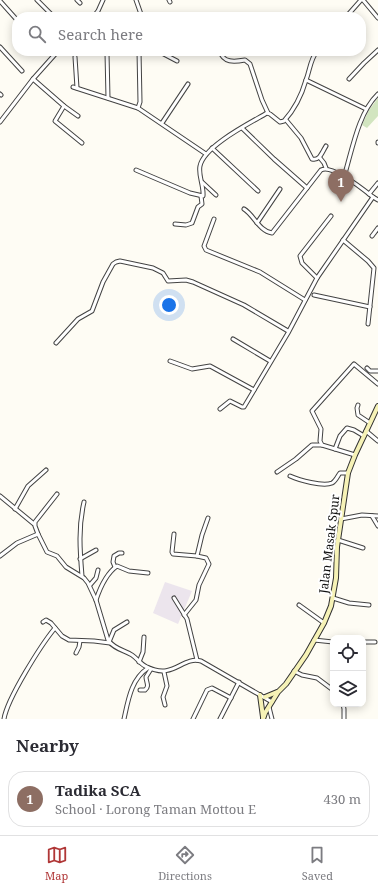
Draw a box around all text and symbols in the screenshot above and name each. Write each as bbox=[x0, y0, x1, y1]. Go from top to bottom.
search box bbox=[12, 12, 366, 56]
icon: search bbox=[26, 23, 48, 45]
text: Search here bbox=[58, 24, 143, 44]
pin: 1 bbox=[328, 169, 354, 202]
your location bbox=[159, 295, 179, 315]
street label: Jalan Masak Spur bbox=[314, 493, 344, 596]
map controls bbox=[330, 635, 366, 707]
button: locate bbox=[330, 635, 366, 671]
button: layers bbox=[330, 671, 366, 707]
text: Nearby bbox=[16, 734, 79, 757]
text: Tadika SCA bbox=[55, 780, 141, 800]
text: 1 bbox=[26, 790, 34, 808]
text: 430 m bbox=[324, 790, 361, 808]
text: School · Lorong Taman Mottou E bbox=[55, 800, 256, 818]
tab: Map bbox=[45, 844, 68, 883]
tab: Directions bbox=[158, 844, 212, 883]
tab: Saved bbox=[302, 844, 333, 883]

